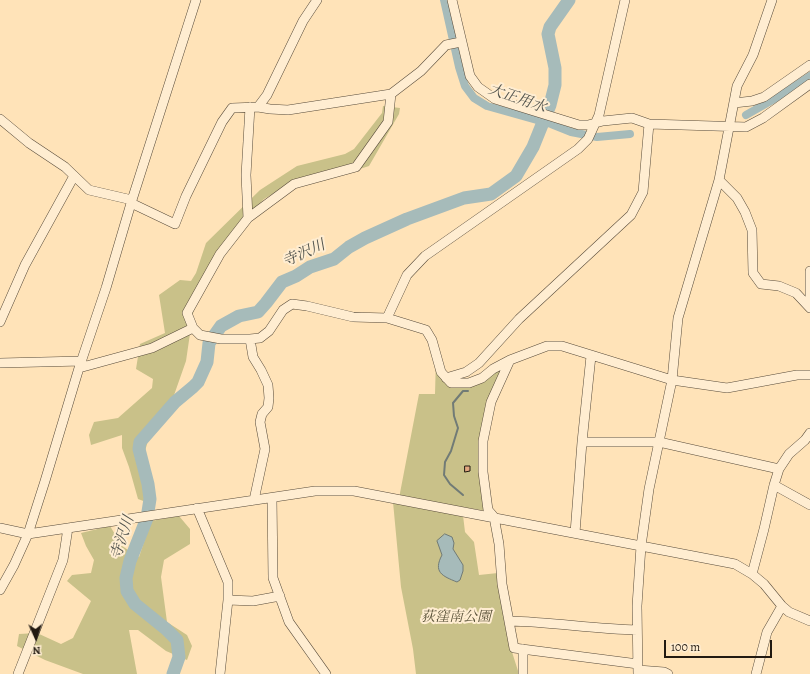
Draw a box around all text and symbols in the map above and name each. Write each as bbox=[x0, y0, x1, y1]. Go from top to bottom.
water label: 大正用水 bbox=[486, 81, 548, 117]
water label: 寺沢川 bbox=[280, 237, 328, 271]
water label: 寺沢川 bbox=[107, 514, 139, 562]
park label: 荻窪南公園 bbox=[421, 610, 491, 626]
north arrow bbox=[16, 618, 56, 658]
scale bar bbox=[666, 632, 774, 658]
text: 100 m bbox=[671, 639, 700, 655]
text: N bbox=[32, 643, 41, 658]

